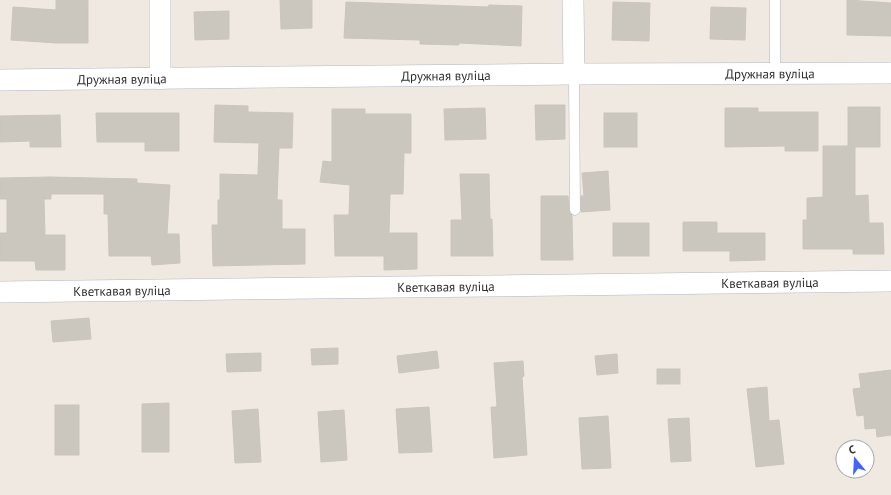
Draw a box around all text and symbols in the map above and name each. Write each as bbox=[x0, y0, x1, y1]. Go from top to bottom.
street label: Дружная вуліца bbox=[725, 65, 815, 82]
street label: Дружная вуліца bbox=[401, 66, 491, 84]
street label: Дружная вуліца bbox=[77, 70, 167, 88]
street label: Кветкавая вуліца bbox=[721, 273, 819, 292]
street label: Кветкавая вуліца bbox=[397, 277, 495, 296]
street label: Кветкавая вуліца bbox=[73, 281, 171, 300]
north arrow bbox=[835, 439, 875, 479]
text: С bbox=[847, 442, 857, 457]

